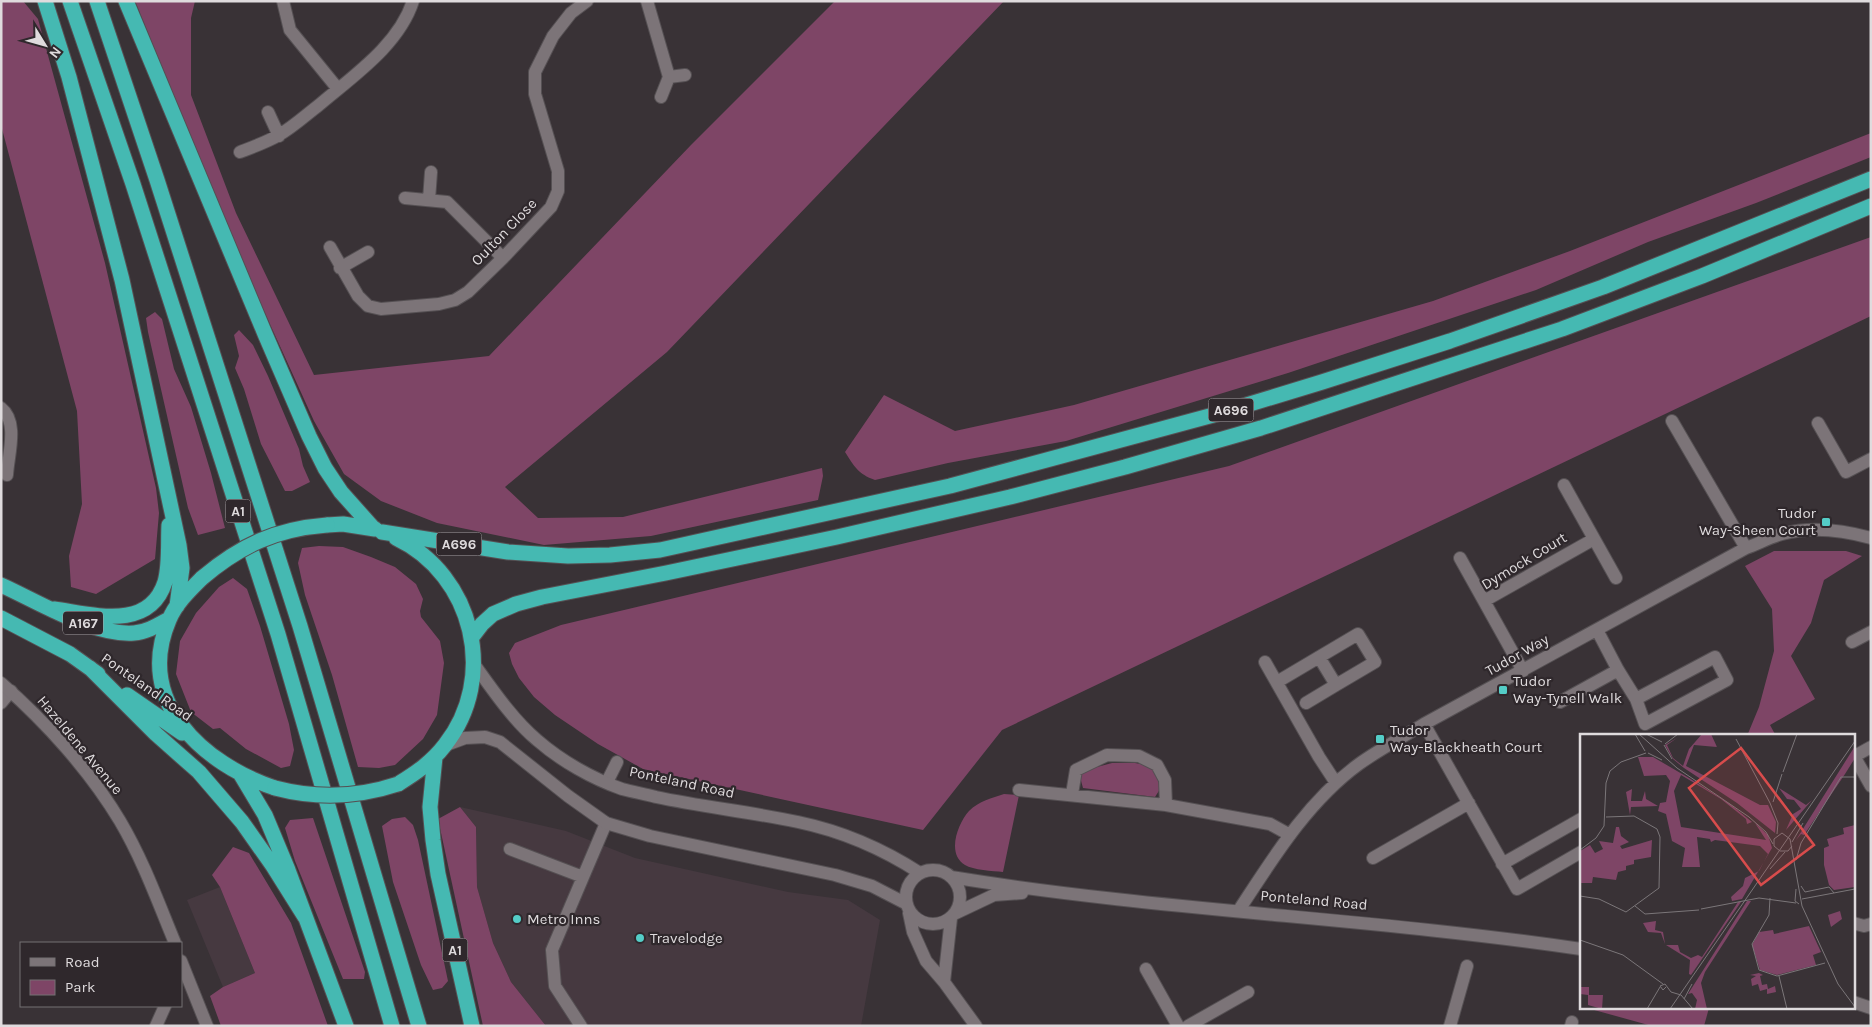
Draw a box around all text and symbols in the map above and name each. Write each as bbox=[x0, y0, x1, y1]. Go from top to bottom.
north arrow bbox=[20, 20, 70, 70]
text: N bbox=[45, 43, 65, 62]
street label: Oulton Close bbox=[467, 195, 541, 269]
road number: A696 bbox=[1208, 398, 1254, 422]
road number: A1 bbox=[226, 500, 250, 522]
place label: Tudor Way-Sheen Court bbox=[1699, 504, 1817, 539]
marker: Tudor Way-Sheen Court bbox=[1820, 516, 1832, 528]
street label: Dymock Court bbox=[1478, 528, 1570, 594]
road number: A696 bbox=[436, 532, 482, 556]
road number: A167 bbox=[63, 612, 103, 634]
street label: Tudor Way bbox=[1482, 630, 1552, 680]
street label: Ponteland Road bbox=[98, 649, 196, 725]
place label: Tudor Way-Tynell Walk bbox=[1513, 672, 1622, 707]
marker: Tudor Way-Tynell Walk bbox=[1497, 684, 1509, 696]
street label: Hazeldene Avenue bbox=[33, 692, 127, 798]
place label: Tudor Way-Blackheath Court bbox=[1390, 721, 1543, 756]
marker: Tudor Way-Blackheath Court bbox=[1374, 733, 1386, 745]
inset map bbox=[1580, 734, 1854, 1010]
street label: Ponteland Road bbox=[628, 762, 736, 802]
street label: Ponteland Road bbox=[1260, 886, 1368, 914]
place label: Metro Inns bbox=[527, 910, 600, 928]
marker: Metro Inns bbox=[511, 913, 523, 925]
place label: Travelodge bbox=[650, 929, 723, 947]
marker: Travelodge bbox=[634, 932, 646, 944]
road number: A1 bbox=[442, 938, 468, 962]
legend bbox=[20, 942, 182, 1007]
text: Road bbox=[65, 953, 100, 971]
text: Park bbox=[65, 978, 95, 996]

